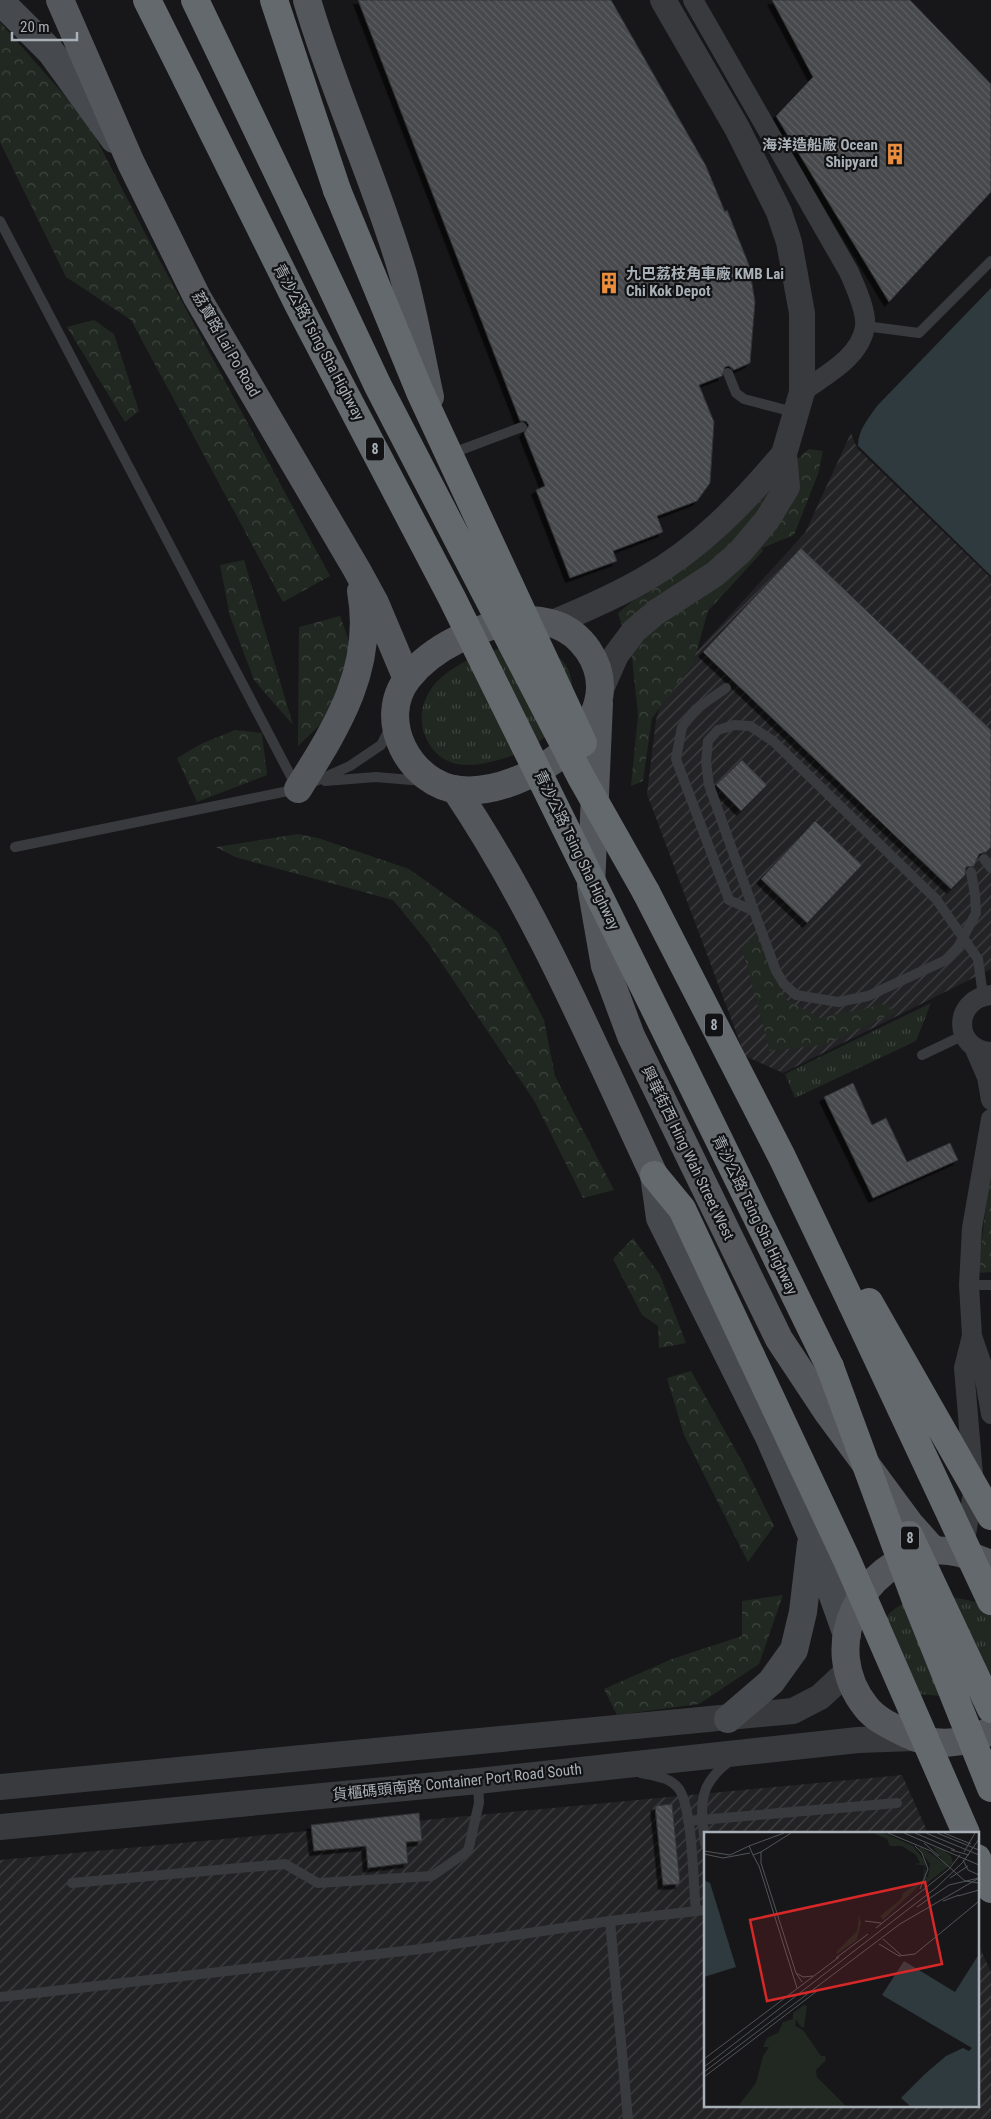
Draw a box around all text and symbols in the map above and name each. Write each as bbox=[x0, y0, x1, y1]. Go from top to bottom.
scale bar bbox=[12, 10, 78, 42]
text: 20 m bbox=[20, 18, 50, 36]
place label: 海洋造船廠 Ocean Shipyard bbox=[762, 136, 878, 171]
building icon: 海洋造船廠 Ocean Shipyard bbox=[882, 141, 908, 167]
street label: 青沙公路 Tsing Sha Highway bbox=[270, 261, 368, 423]
place label: 九巴荔枝角車廠 KMB Lai Chi Kok Depot bbox=[626, 265, 784, 300]
building icon: 九巴荔枝角車廠 KMB Lai Chi Kok Depot bbox=[596, 270, 622, 296]
street label: 荔寶路 Lai Po Road bbox=[188, 288, 264, 400]
road number: 8 bbox=[366, 438, 384, 460]
street label: 青沙公路 Tsing Sha Highway bbox=[531, 767, 623, 933]
road number: 8 bbox=[705, 1014, 723, 1036]
street label: 興華街西 Hing Wah Street West bbox=[638, 1063, 738, 1243]
street label: 青沙公路 Tsing Sha Highway bbox=[709, 1132, 801, 1298]
road number: 8 bbox=[901, 1526, 919, 1550]
street label: 貨櫃碼頭南路 Container Port Road South bbox=[332, 1760, 582, 1804]
inset map bbox=[704, 1832, 978, 2106]

